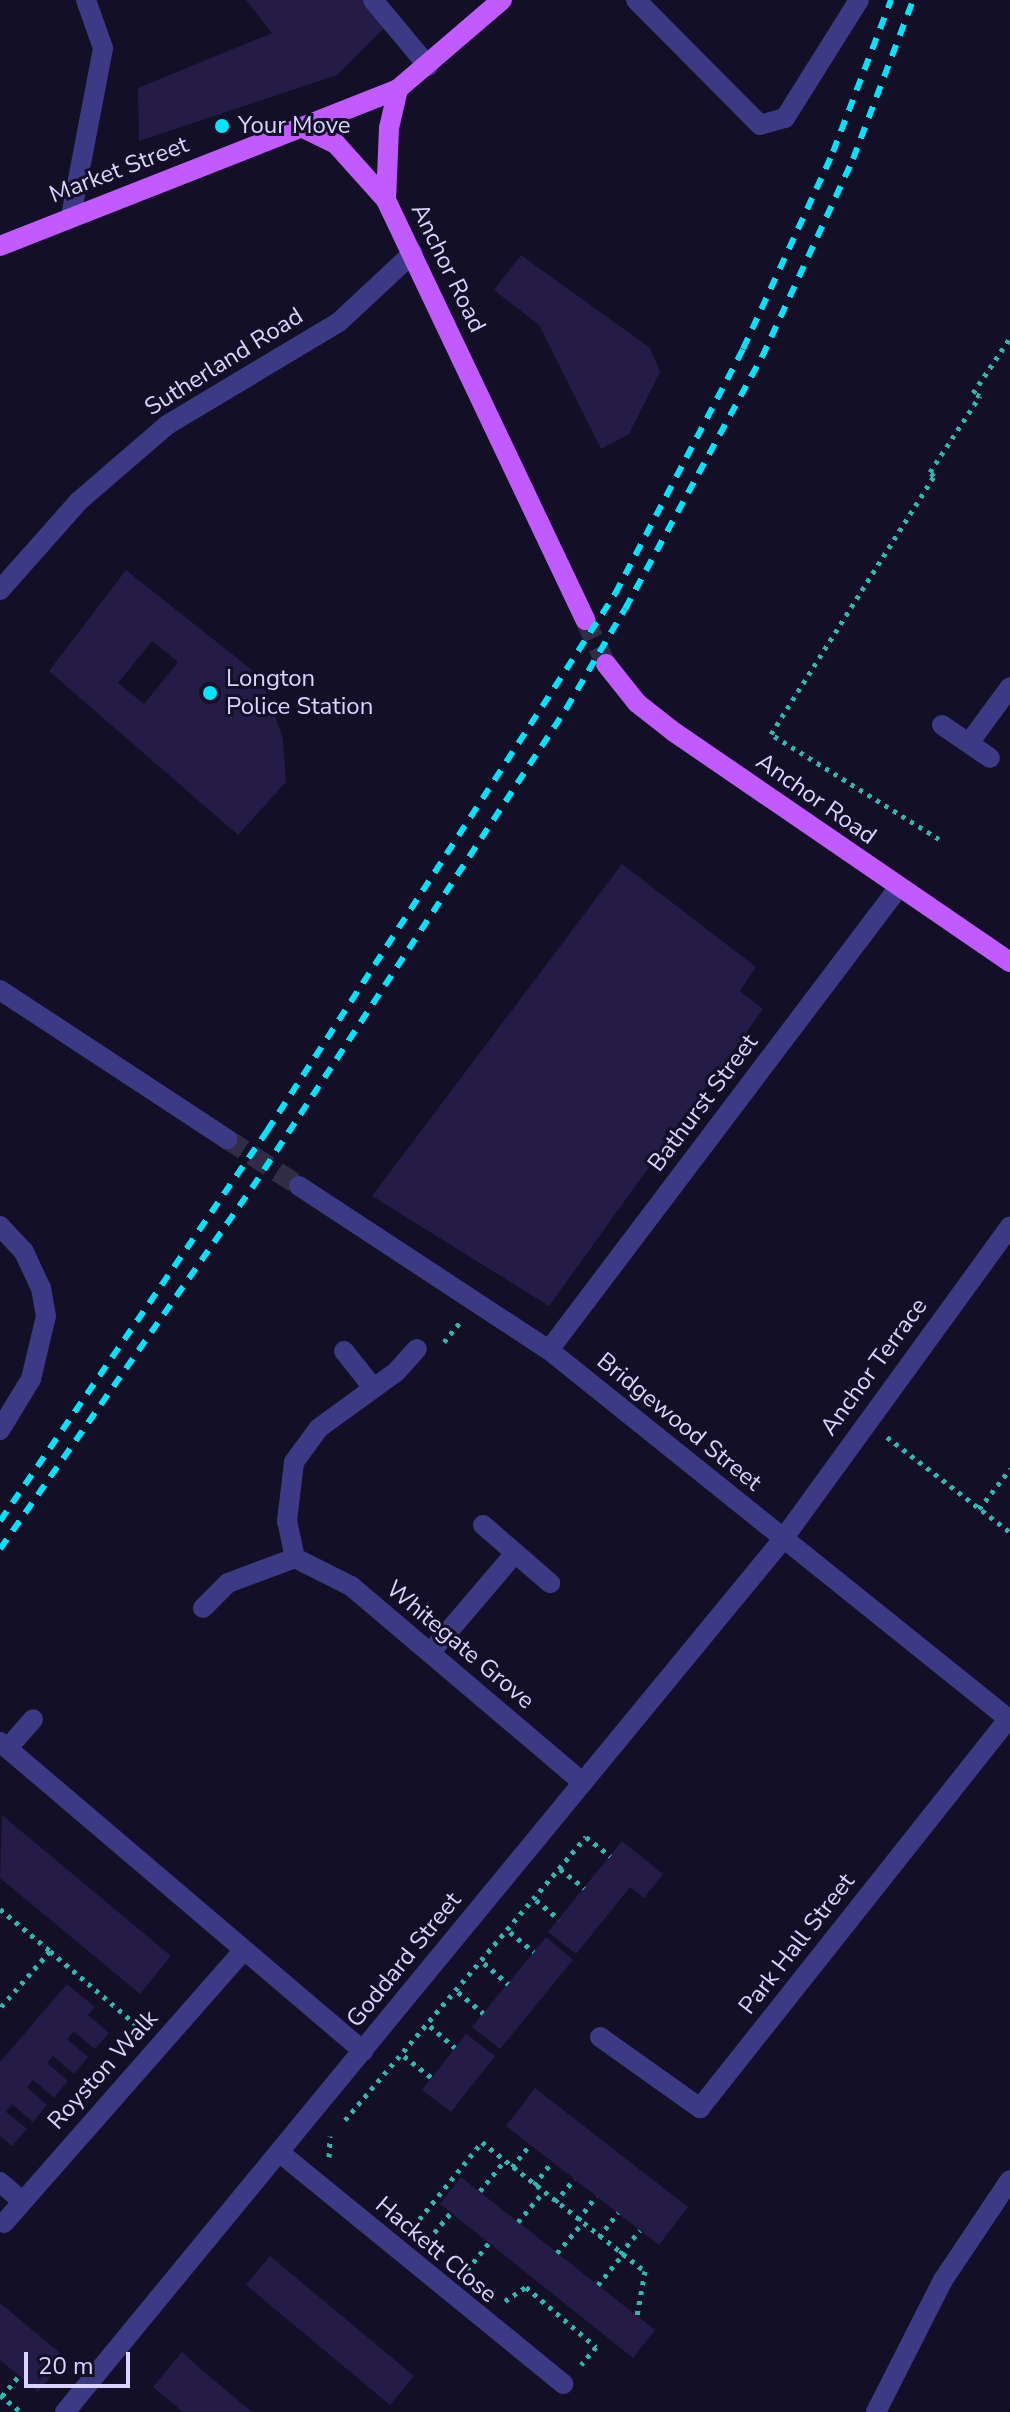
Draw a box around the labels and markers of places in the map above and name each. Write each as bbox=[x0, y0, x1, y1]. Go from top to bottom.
place label: Your Move bbox=[238, 112, 351, 140]
marker: Your Move bbox=[213, 117, 231, 135]
place label: Longton Police Station bbox=[226, 665, 373, 721]
marker: Longton Police Station bbox=[201, 684, 219, 702]

